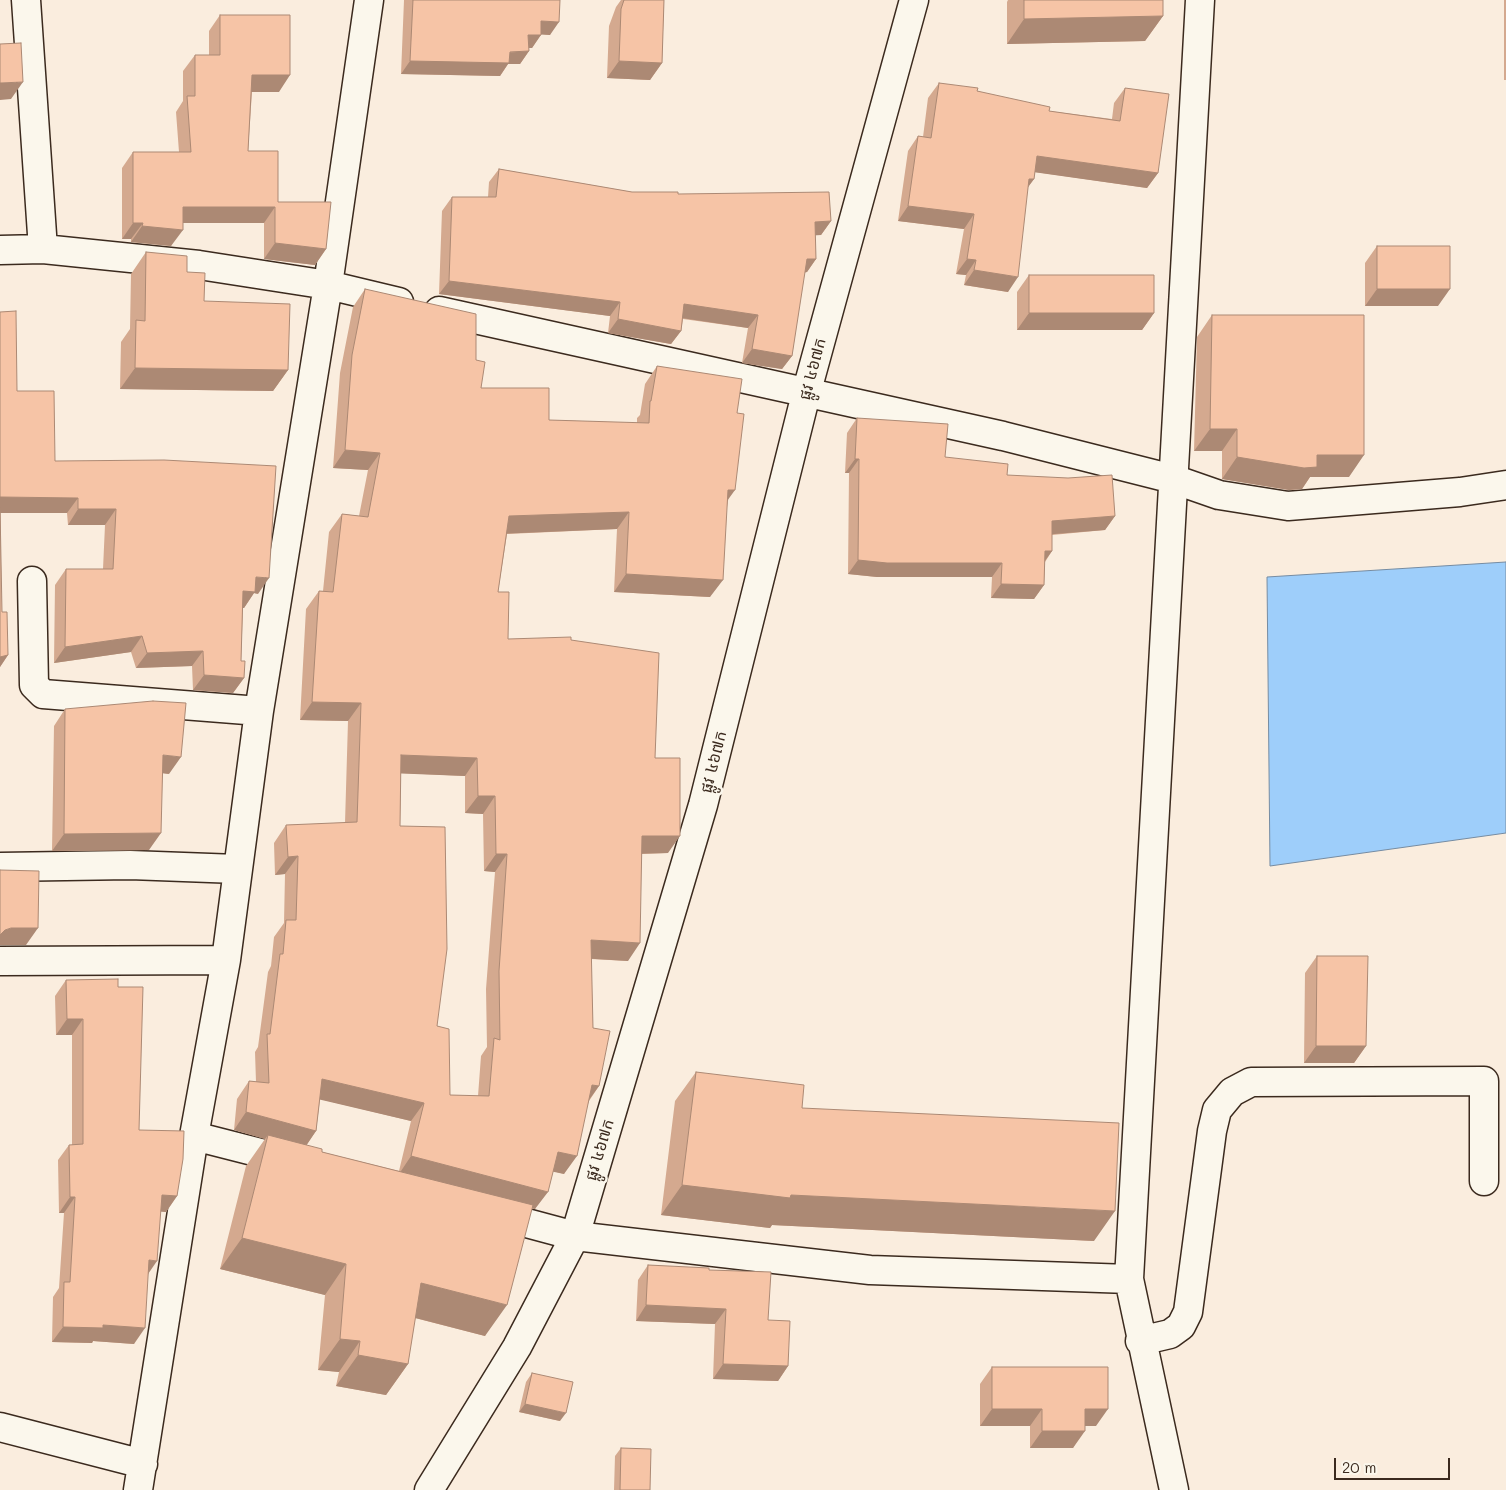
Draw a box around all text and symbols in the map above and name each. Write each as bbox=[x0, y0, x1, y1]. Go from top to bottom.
street label: ផ្លូវ ៤៦៧ក bbox=[796, 336, 830, 402]
street label: ផ្លូវ ៤៦៧ក bbox=[697, 729, 731, 795]
street label: ផ្លូវ ៤៦៧ក bbox=[582, 1117, 618, 1183]
scale bar bbox=[1336, 1448, 1452, 1480]
text: 20 m bbox=[1342, 1457, 1376, 1477]

